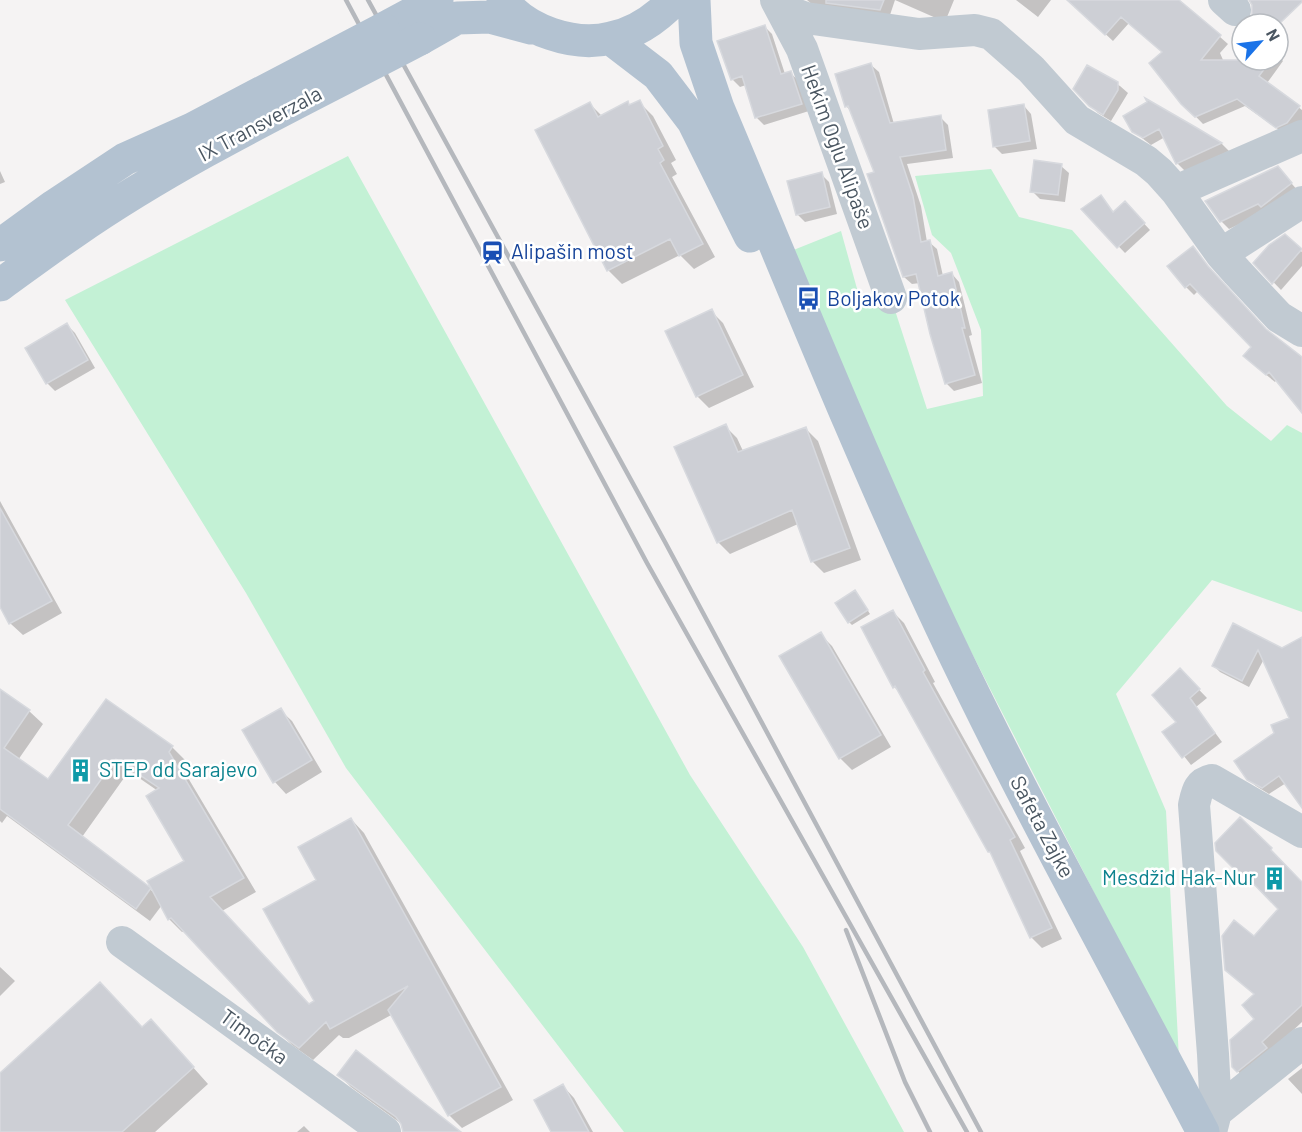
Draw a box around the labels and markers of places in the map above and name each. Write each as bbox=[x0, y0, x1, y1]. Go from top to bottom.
place label: Alipašin most bbox=[511, 238, 634, 263]
station icon: Alipašin most bbox=[480, 239, 506, 265]
place label: Boljakov Potok bbox=[827, 285, 960, 310]
bus stop icon: Boljakov Potok bbox=[796, 286, 822, 312]
place label: STEP dd Sarajevo bbox=[99, 756, 258, 781]
building icon: STEP dd Sarajevo bbox=[68, 757, 94, 783]
place label: Mesdžid Hak-Nur bbox=[1102, 864, 1256, 889]
building icon: Mesdžid Hak-Nur bbox=[1261, 865, 1287, 891]

